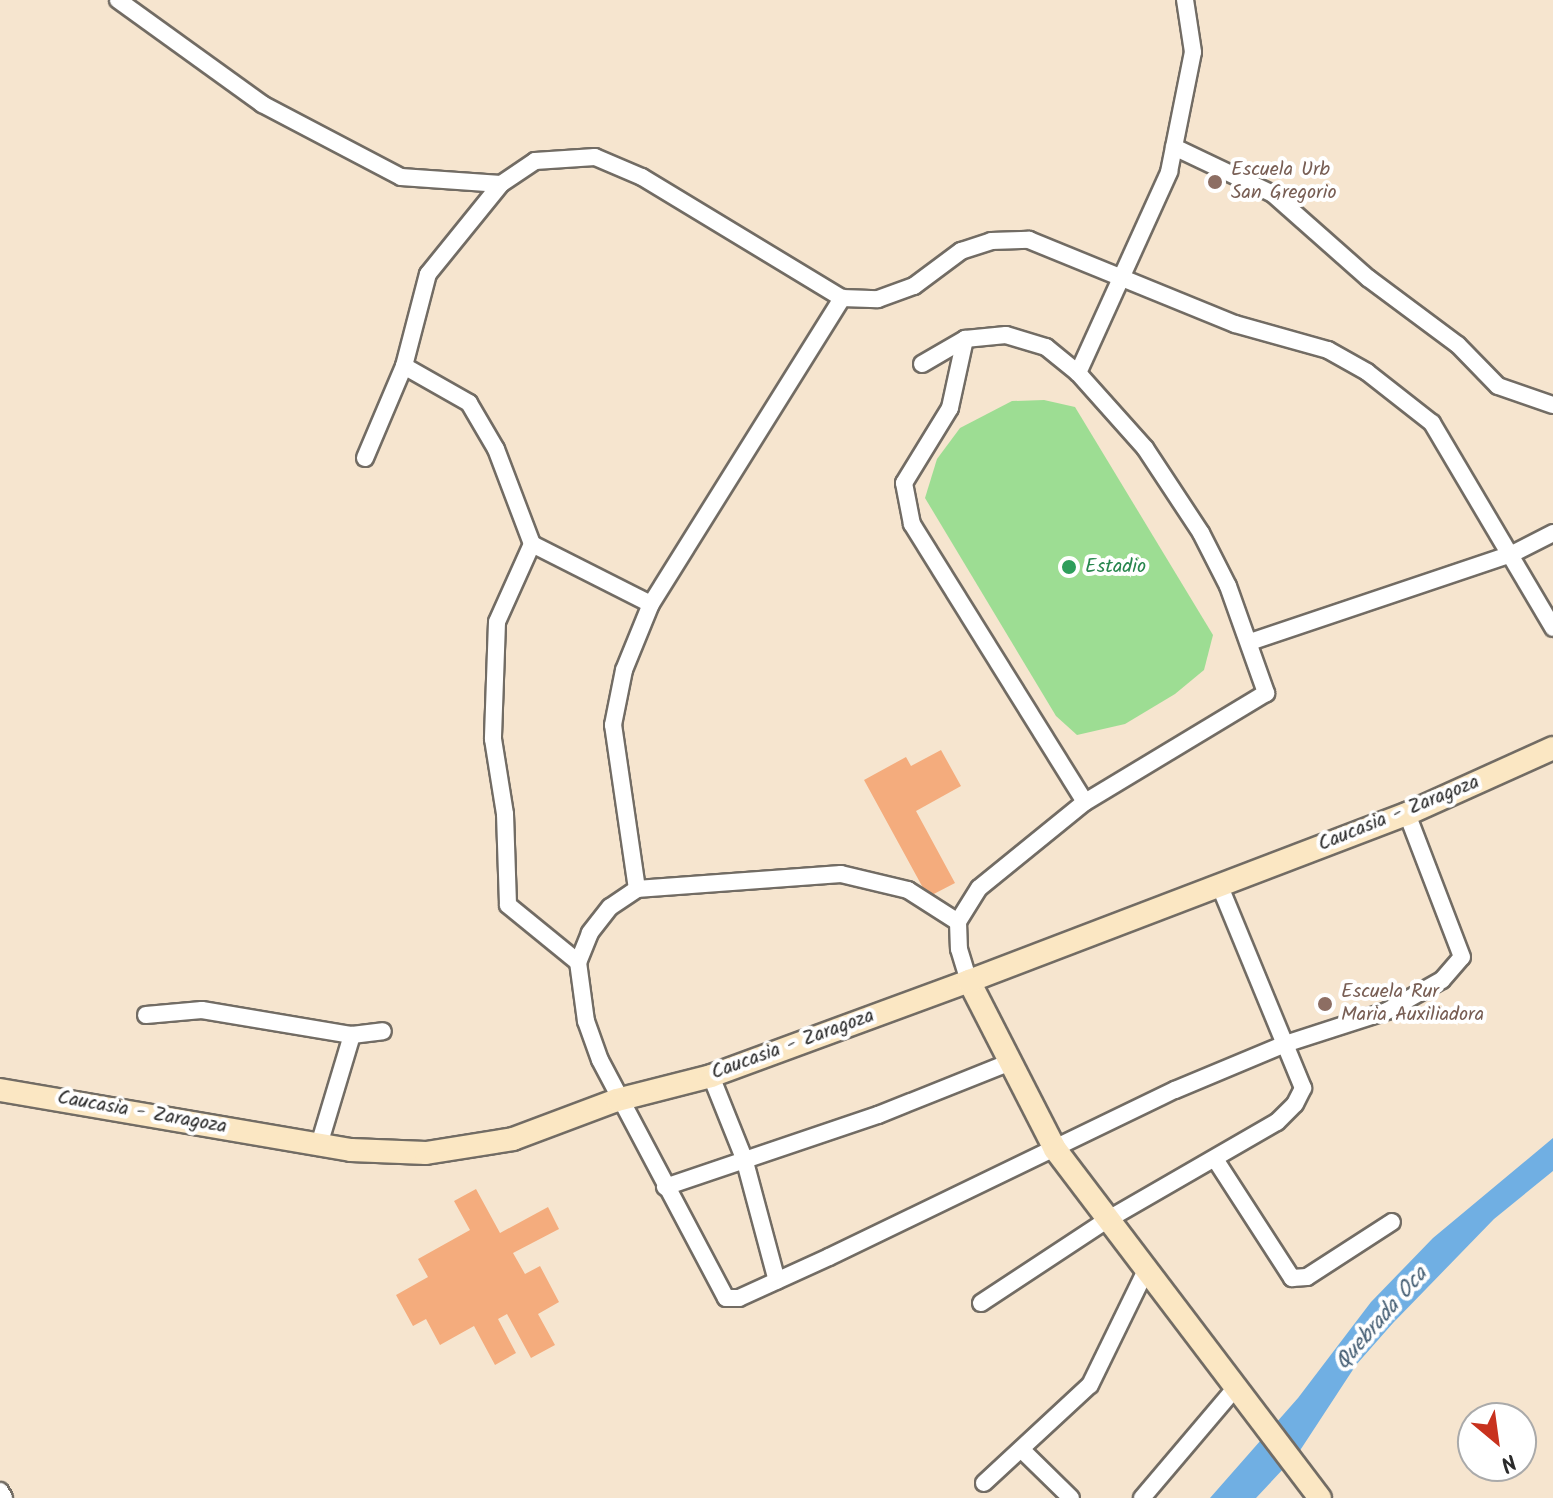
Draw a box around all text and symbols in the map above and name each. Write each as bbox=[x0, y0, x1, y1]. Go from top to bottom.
place label: Escuela Urb San Gregorio bbox=[1231, 158, 1337, 205]
marker: Escuela Urb San Gregorio bbox=[1206, 173, 1224, 191]
place label: Estadio bbox=[1085, 555, 1146, 579]
marker: Estadio bbox=[1060, 558, 1078, 576]
street label: Caucasia - Zaragoza bbox=[1315, 771, 1483, 857]
place label: Escuela Rur Maria Auxiliadora bbox=[1341, 980, 1484, 1027]
marker: Escuela Rur Maria Auxiliadora bbox=[1316, 995, 1334, 1013]
street label: Caucasia - Zaragoza bbox=[708, 1004, 878, 1086]
street label: Caucasia - Zaragoza bbox=[55, 1086, 229, 1140]
water label: Quebrada Oca bbox=[1330, 1262, 1434, 1376]
north arrow bbox=[1457, 1402, 1537, 1482]
text: N bbox=[1493, 1443, 1522, 1480]

